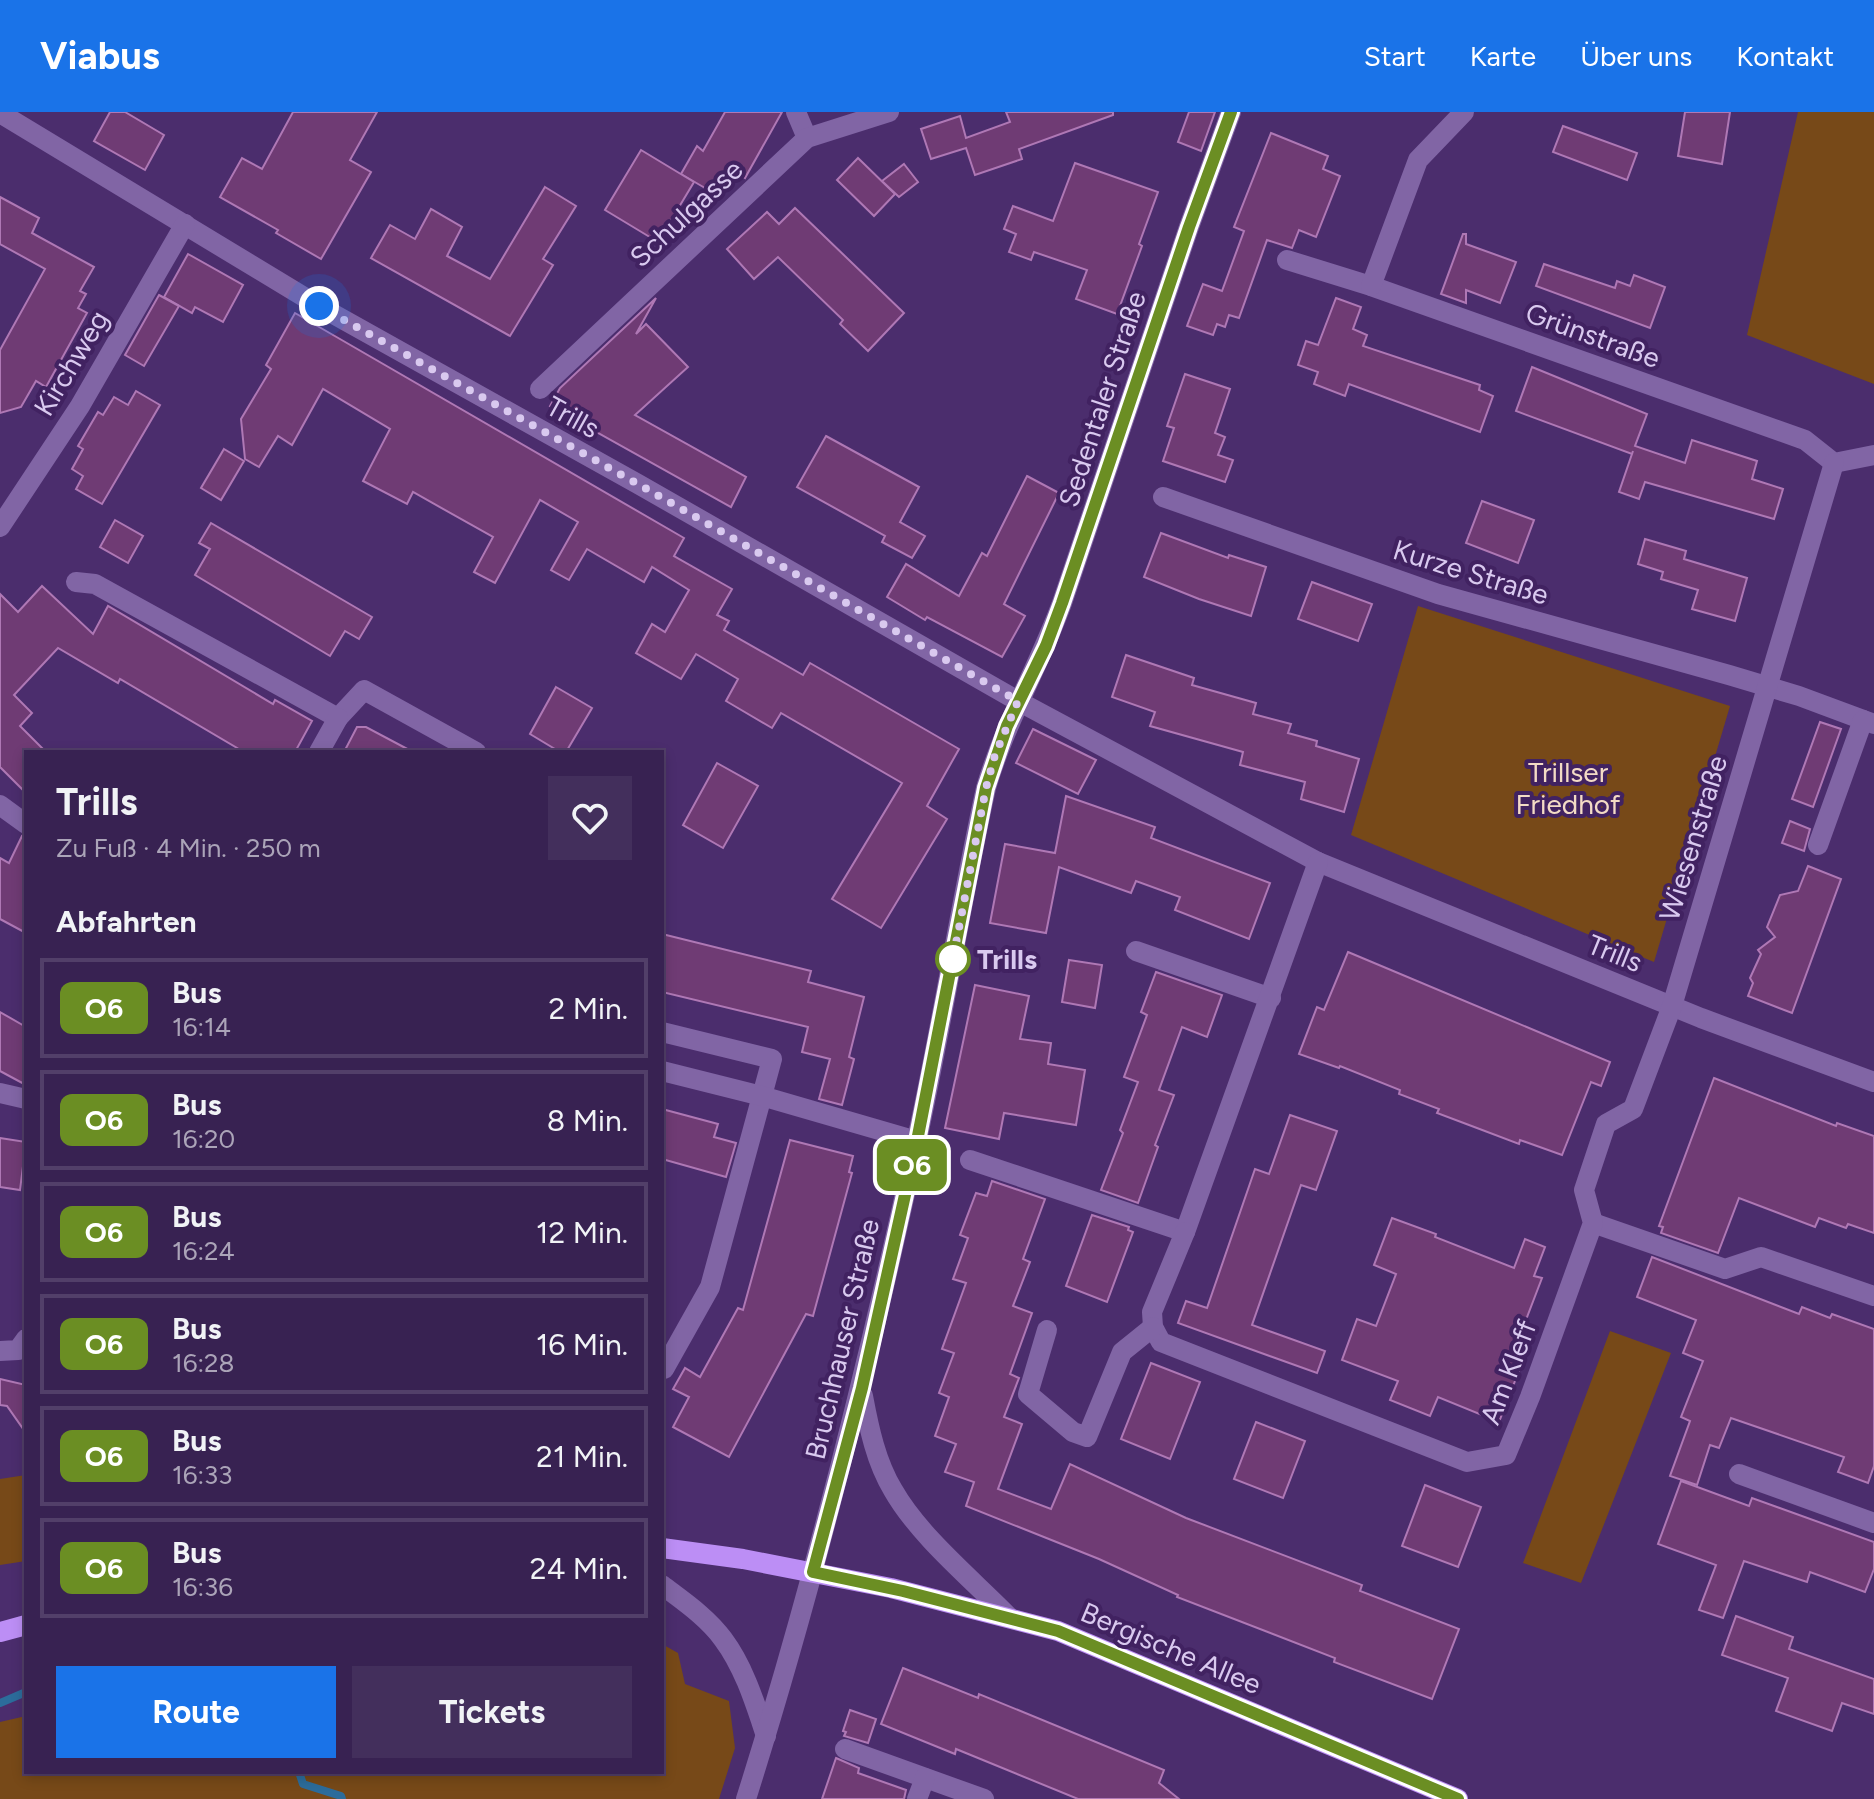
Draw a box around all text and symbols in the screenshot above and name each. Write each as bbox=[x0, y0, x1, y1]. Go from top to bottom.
text: Viabus bbox=[40, 33, 160, 79]
text: Start bbox=[1364, 39, 1426, 73]
text: Karte bbox=[1470, 39, 1536, 73]
text: Über uns bbox=[1580, 39, 1692, 73]
text: Kontakt bbox=[1736, 39, 1834, 73]
street label: Schulgasse bbox=[623, 152, 749, 274]
your location bbox=[299, 286, 339, 326]
street label: Sedentaler Straße bbox=[1051, 287, 1153, 511]
street label: Grünstraße bbox=[1521, 295, 1665, 375]
street label: Kirchweg bbox=[26, 304, 116, 422]
street label: Trills bbox=[540, 389, 606, 445]
street label: Kurze Straße bbox=[1389, 532, 1553, 612]
street label: Wiesenstraße bbox=[1652, 751, 1734, 925]
park label: Trillser Friedhof bbox=[1516, 755, 1621, 821]
button: heart bbox=[548, 776, 632, 860]
text: Trills bbox=[56, 779, 138, 825]
text: Zu Fuß · 4 Min. · 250 m bbox=[56, 832, 321, 864]
text: Abfahrten bbox=[56, 903, 197, 940]
street label: Trills bbox=[1583, 927, 1647, 979]
marker: Trills bbox=[936, 942, 970, 976]
place label: Trills bbox=[977, 942, 1037, 976]
text: Bus bbox=[172, 974, 221, 1011]
text: 2 Min. bbox=[549, 990, 628, 1027]
text: O6 bbox=[85, 991, 123, 1025]
text: 16:14 bbox=[172, 1011, 231, 1043]
text: Bus bbox=[172, 1086, 221, 1123]
text: 8 Min. bbox=[547, 1102, 628, 1139]
text: O6 bbox=[85, 1103, 123, 1137]
text: 16:20 bbox=[172, 1123, 235, 1155]
line badge: O6 bbox=[876, 1139, 948, 1191]
text: O6 bbox=[893, 1148, 931, 1182]
text: Bus bbox=[172, 1198, 221, 1235]
text: 12 Min. bbox=[536, 1214, 628, 1251]
text: O6 bbox=[85, 1215, 123, 1249]
street label: Bruchhauser Straße bbox=[798, 1215, 886, 1463]
text: 16:24 bbox=[172, 1235, 235, 1267]
text: Bus bbox=[172, 1310, 221, 1347]
street label: Am Kleff bbox=[1473, 1314, 1544, 1429]
text: 16 Min. bbox=[536, 1326, 628, 1363]
text: O6 bbox=[85, 1327, 123, 1361]
text: 16:28 bbox=[172, 1347, 235, 1379]
text: Bus bbox=[172, 1422, 221, 1459]
text: 21 Min. bbox=[536, 1438, 628, 1475]
text: O6 bbox=[85, 1439, 123, 1473]
text: 16:33 bbox=[172, 1459, 232, 1491]
text: Bus bbox=[172, 1534, 221, 1571]
text: 24 Min. bbox=[530, 1550, 628, 1587]
text: O6 bbox=[85, 1551, 123, 1585]
text: 16:36 bbox=[172, 1571, 233, 1603]
street label: Bergische Allee bbox=[1076, 1595, 1266, 1701]
button: Route bbox=[56, 1666, 336, 1758]
button: Tickets bbox=[352, 1666, 632, 1758]

